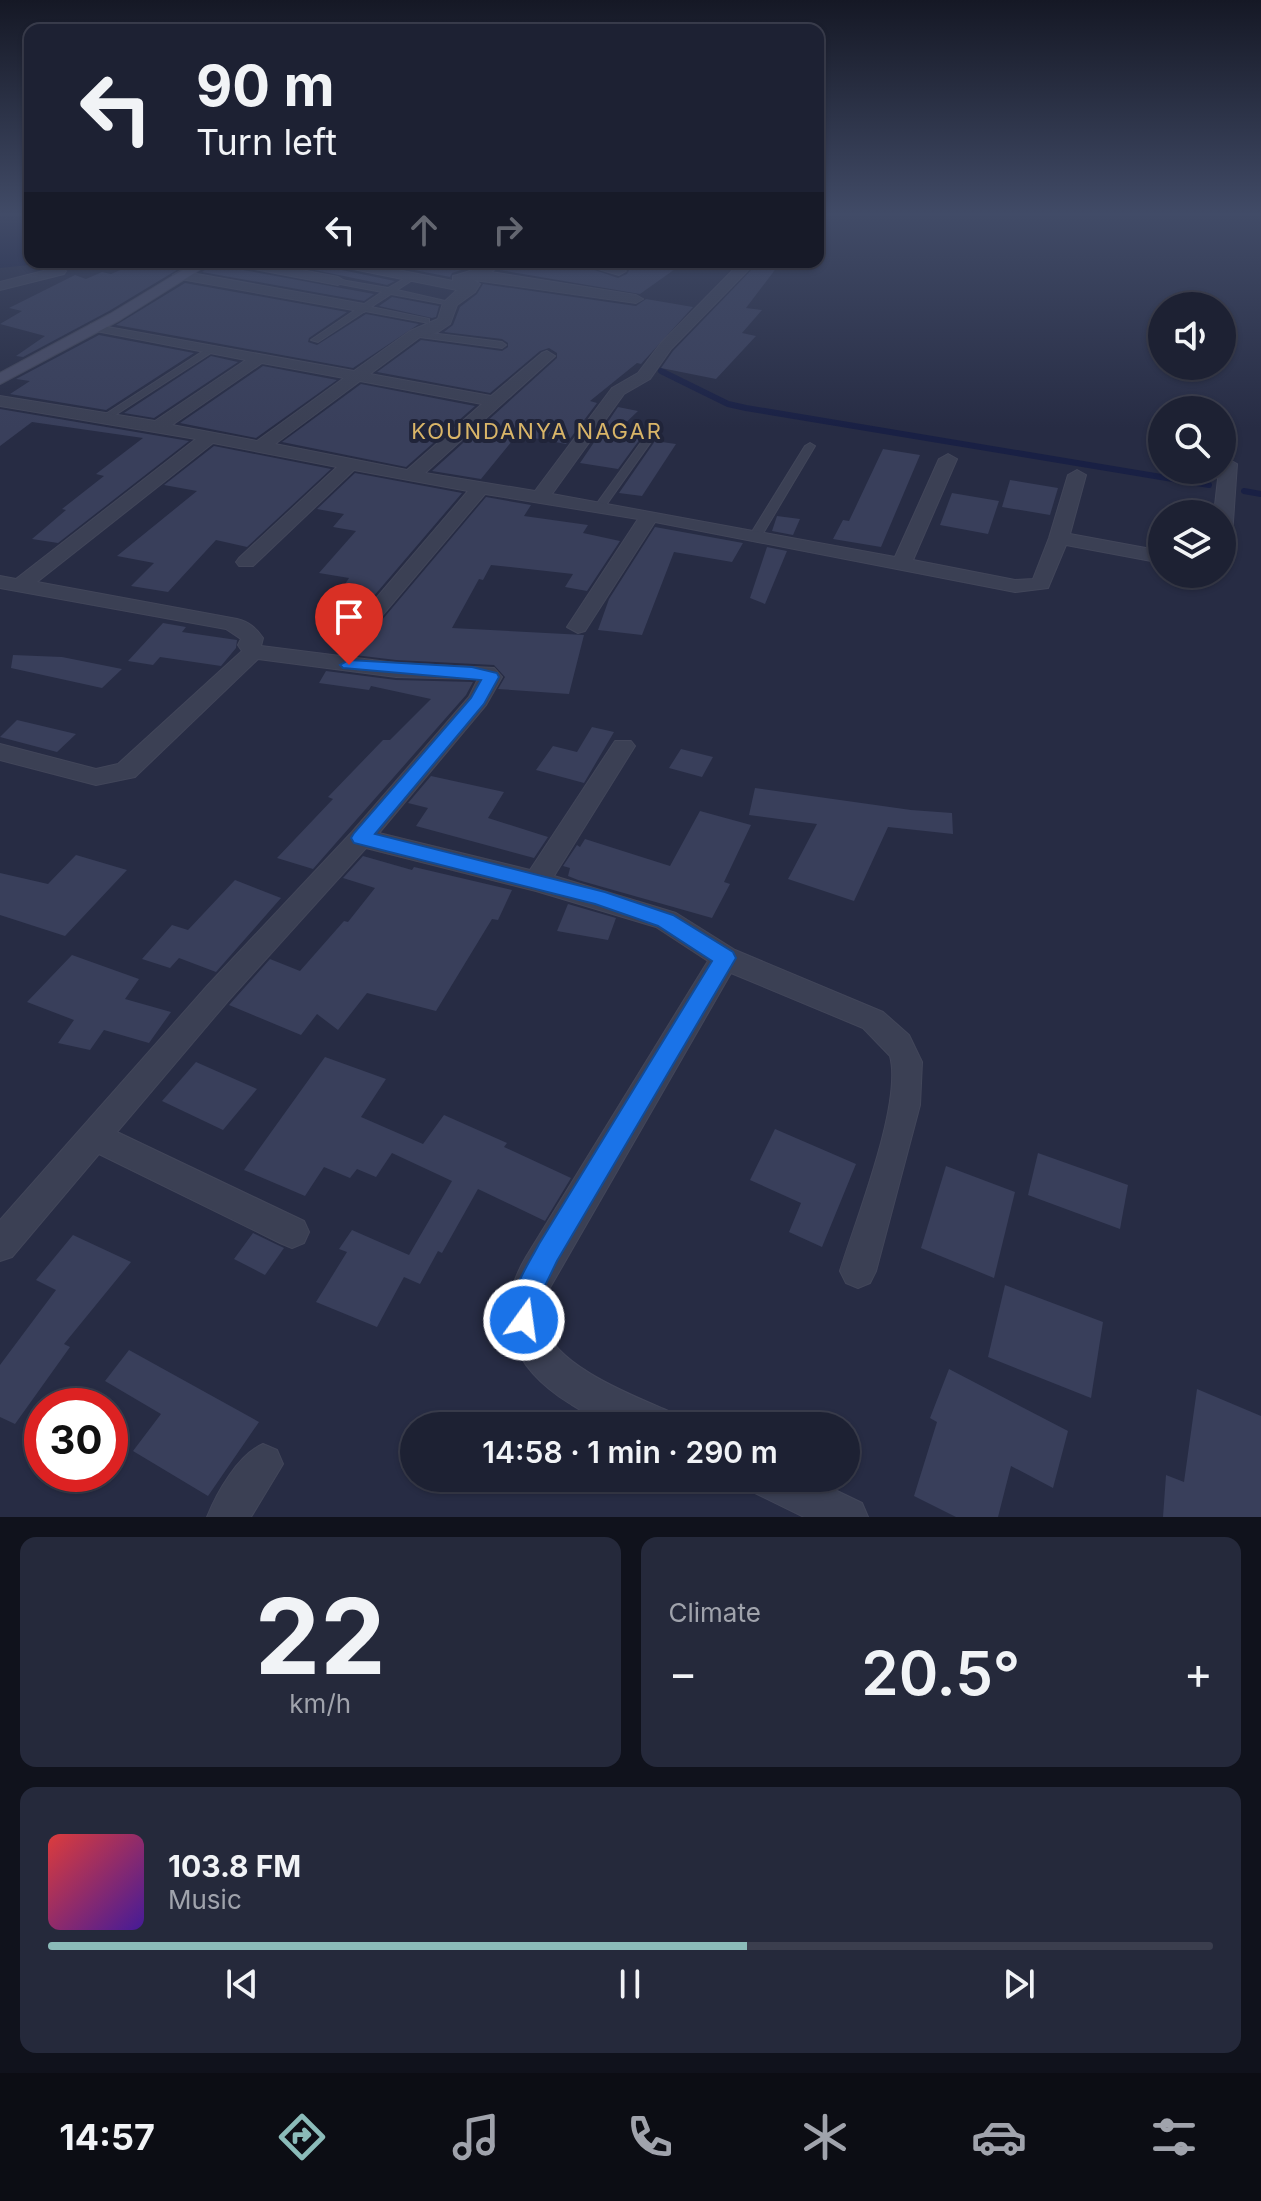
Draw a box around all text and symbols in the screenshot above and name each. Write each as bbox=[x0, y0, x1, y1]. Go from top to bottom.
text: 90 m bbox=[196, 52, 335, 120]
icon: left bbox=[64, 56, 168, 160]
text: Turn left bbox=[196, 120, 337, 164]
icon: left bbox=[318, 208, 362, 252]
icon: ahead bbox=[402, 208, 446, 252]
icon: right bbox=[486, 208, 530, 252]
map controls bbox=[1148, 292, 1236, 588]
button: sound bbox=[1148, 292, 1236, 380]
button: search bbox=[1148, 396, 1236, 484]
district label: KOUNDANYA NAGAR bbox=[411, 418, 663, 444]
button: layers bbox=[1148, 500, 1236, 588]
pin bbox=[315, 583, 383, 665]
icon: arrive bbox=[327, 595, 371, 639]
position arrow bbox=[482, 1278, 566, 1362]
speed limit sign: 30 bbox=[24, 1388, 128, 1492]
text: 14:58 · 1 min · 290 m bbox=[482, 1434, 778, 1470]
text: 22 bbox=[255, 1573, 386, 1699]
text: Climate bbox=[669, 1597, 761, 1628]
text: 20.5° bbox=[861, 1637, 1020, 1709]
text: − bbox=[669, 1646, 698, 1700]
text: + bbox=[1184, 1646, 1213, 1700]
text: km/h bbox=[289, 1688, 351, 1719]
text: 103.8 FM bbox=[168, 1848, 301, 1884]
text: Music bbox=[168, 1884, 242, 1915]
icon: previous bbox=[220, 1962, 264, 2006]
icon: pause bbox=[608, 1962, 652, 2006]
icon: next bbox=[997, 1962, 1041, 2006]
icon: directions bbox=[274, 2109, 330, 2165]
icon: music bbox=[448, 2109, 504, 2165]
icon: phone bbox=[622, 2109, 678, 2165]
icon: climate bbox=[797, 2109, 853, 2165]
icon: car bbox=[971, 2109, 1027, 2165]
icon: filters bbox=[1146, 2109, 1202, 2165]
text: 14:57 bbox=[59, 2115, 155, 2159]

